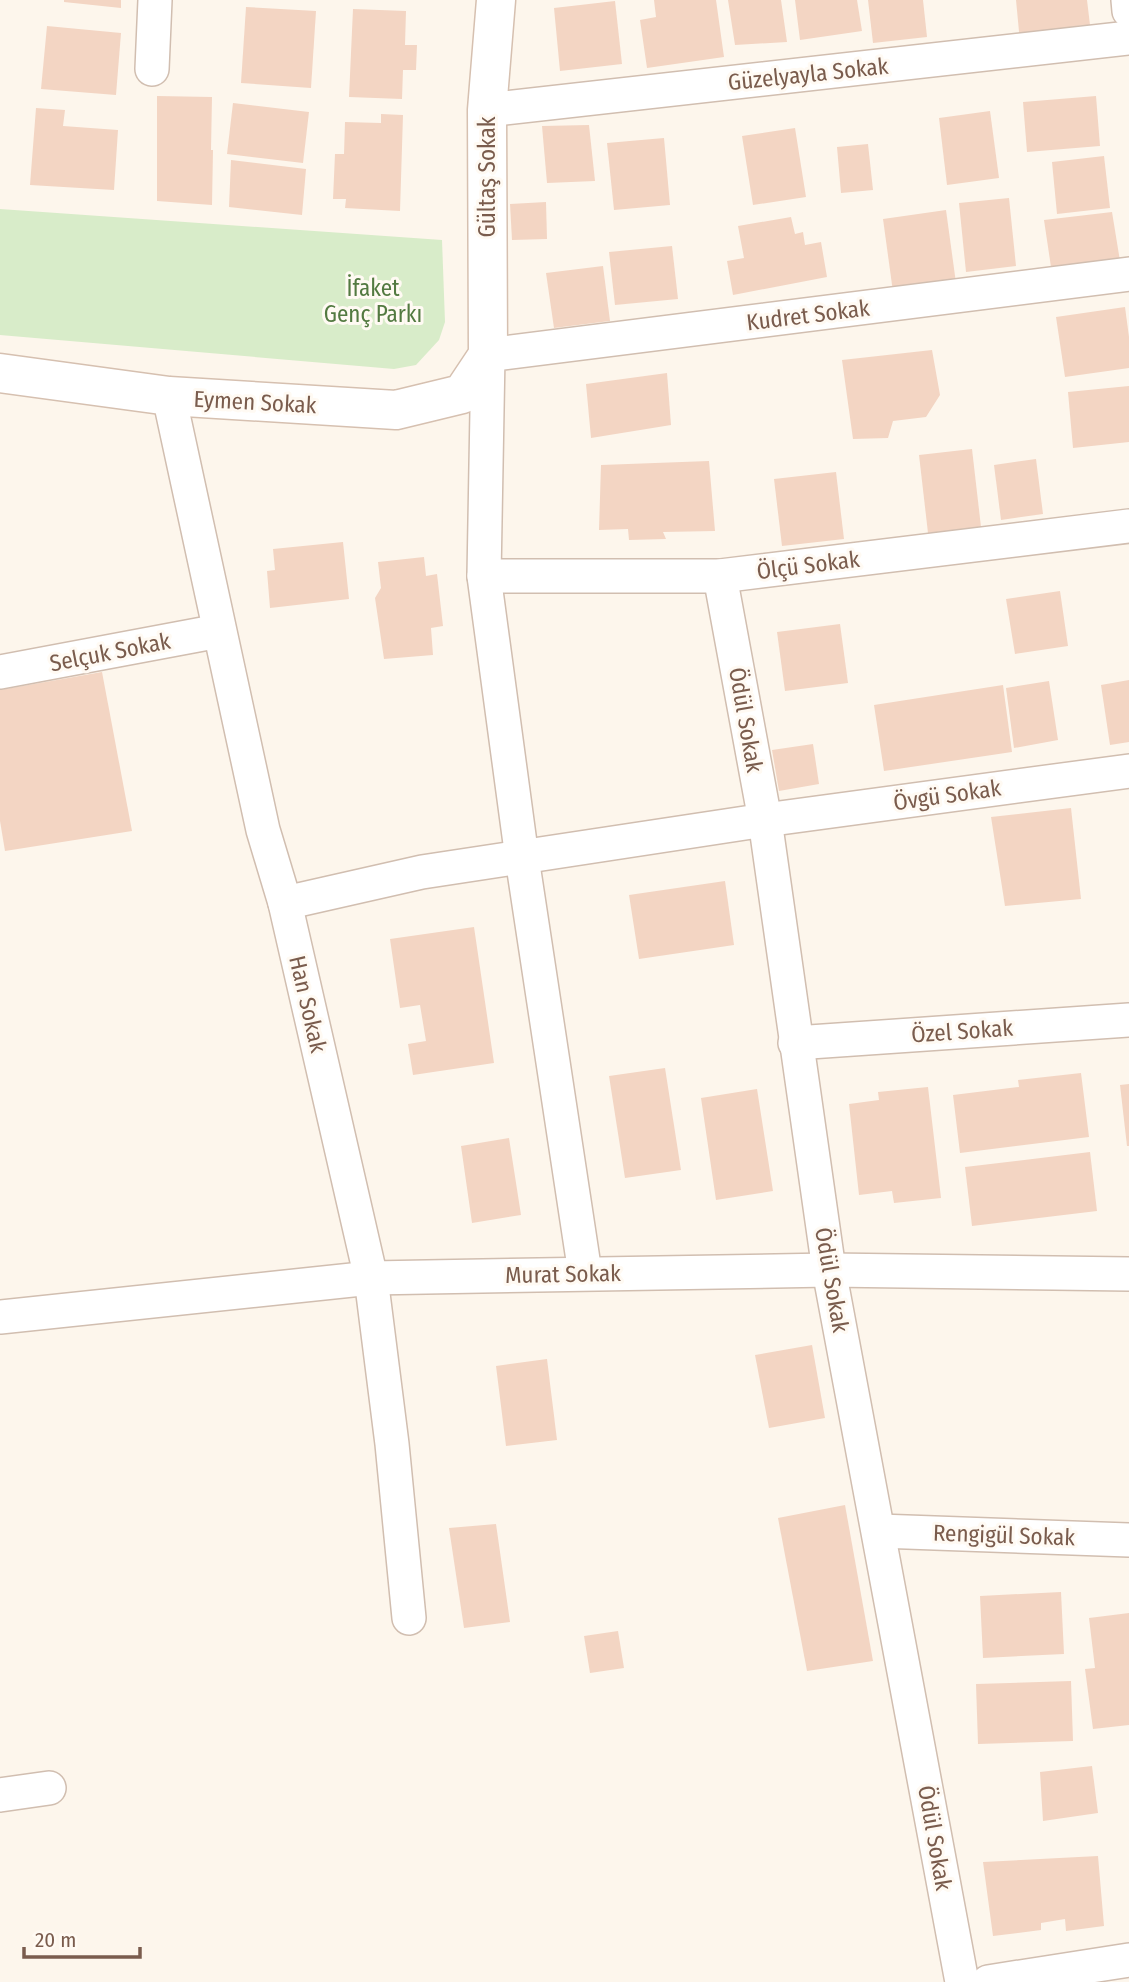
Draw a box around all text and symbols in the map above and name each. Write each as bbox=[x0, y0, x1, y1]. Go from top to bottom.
street label: Güzelyayla Sokak bbox=[726, 52, 890, 96]
street label: Gültaş Sokak bbox=[473, 116, 501, 237]
park label: İfaket Genç Parkı bbox=[324, 274, 422, 328]
street label: Kudret Sokak bbox=[745, 294, 871, 336]
street label: Eymen Sokak bbox=[193, 385, 317, 419]
street label: Ölçü Sokak bbox=[755, 545, 861, 585]
street label: Selçuk Sokak bbox=[47, 627, 173, 677]
street label: Ödül Sokak bbox=[723, 665, 769, 775]
street label: Övgü Sokak bbox=[891, 774, 1003, 816]
street label: Han Sokak bbox=[283, 953, 333, 1055]
street label: Özel Sokak bbox=[910, 1013, 1014, 1049]
street label: Ödül Sokak bbox=[809, 1225, 855, 1335]
street label: Murat Sokak bbox=[505, 1259, 621, 1289]
street label: Rengigül Sokak bbox=[932, 1519, 1076, 1551]
street label: Ödül Sokak bbox=[912, 1783, 958, 1893]
scale bar bbox=[24, 1916, 140, 1960]
text: 20 m bbox=[35, 1927, 76, 1953]

